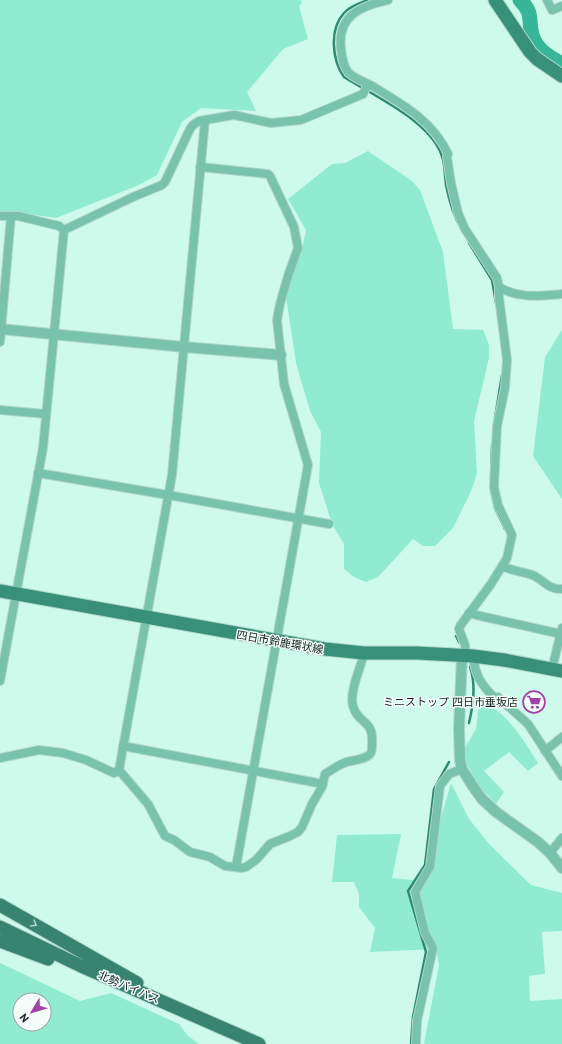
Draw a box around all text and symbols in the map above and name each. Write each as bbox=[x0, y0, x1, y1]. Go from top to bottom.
street label: 四日市鈴鹿環状線 bbox=[235, 627, 325, 657]
supermarket icon: ミニストップ 四日市垂坂店 bbox=[521, 689, 547, 715]
place label: ミニストップ 四日市垂坂店 bbox=[383, 695, 518, 709]
one-way arrow bbox=[30, 919, 37, 926]
street label: 北勢バイパス bbox=[96, 968, 162, 1006]
north arrow bbox=[12, 992, 52, 1032]
text: N bbox=[16, 1011, 32, 1025]

